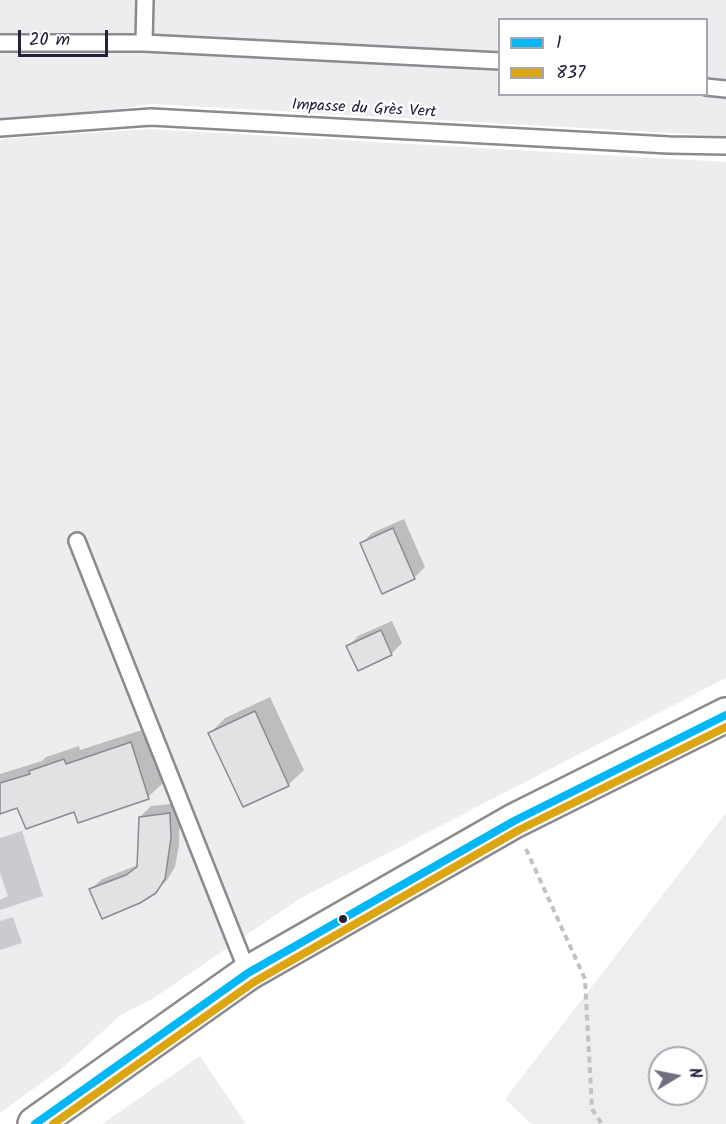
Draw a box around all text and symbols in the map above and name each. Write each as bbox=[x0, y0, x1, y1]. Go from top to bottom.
scale bar bbox=[21, 18, 111, 56]
legend bbox=[498, 18, 708, 96]
text: 20 m bbox=[29, 26, 70, 55]
text: 1 bbox=[556, 29, 562, 58]
text: 837 bbox=[556, 59, 585, 88]
street label: Impasse du Grès Vert bbox=[291, 97, 437, 123]
unlabelled marker bbox=[337, 913, 349, 925]
north arrow bbox=[648, 1046, 708, 1106]
text: N bbox=[681, 1066, 707, 1080]

